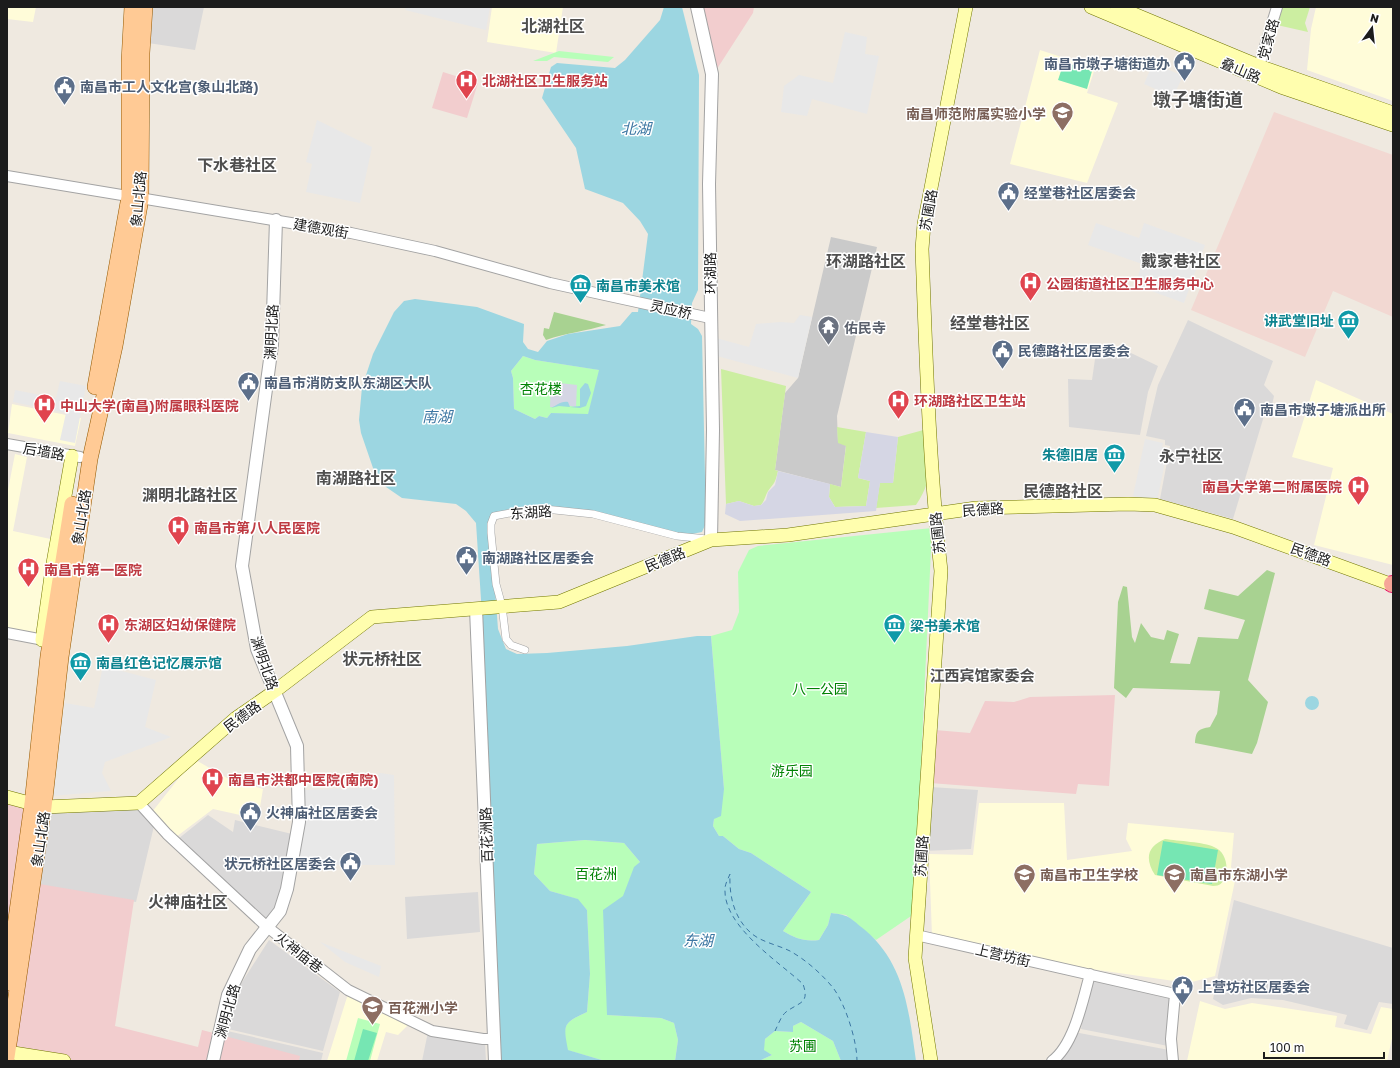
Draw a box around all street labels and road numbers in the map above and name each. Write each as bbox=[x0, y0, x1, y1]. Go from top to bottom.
street label: 党家路 bbox=[1254, 16, 1282, 62]
street label: 叠山路 bbox=[1218, 54, 1264, 86]
street label: 象山北路 bbox=[127, 170, 149, 228]
street label: 苏圃路 bbox=[916, 188, 940, 232]
street label: 建德观街 bbox=[292, 215, 350, 241]
street label: 环湖路 bbox=[701, 252, 719, 294]
street label: 灵应桥 bbox=[649, 296, 693, 322]
street label: 渊明北路 bbox=[261, 304, 281, 360]
street label: 后墙路 bbox=[22, 439, 66, 463]
street label: 象山北路 bbox=[68, 488, 94, 546]
street label: 民德路 bbox=[961, 499, 1005, 519]
street label: 东湖路 bbox=[509, 502, 553, 522]
street label: 苏圃路 bbox=[926, 511, 948, 555]
street label: 民德路 bbox=[1288, 539, 1334, 569]
street label: 民德路 bbox=[642, 543, 688, 575]
street label: 渊明北路 bbox=[248, 634, 282, 692]
street label: 民德路 bbox=[220, 697, 264, 735]
street label: 百花洲路 bbox=[477, 807, 495, 863]
street label: 象山北路 bbox=[28, 810, 52, 868]
street label: 苏圃路 bbox=[911, 834, 931, 878]
street label: 火神庙巷 bbox=[272, 928, 326, 976]
street label: 上营坊街 bbox=[974, 940, 1032, 970]
street label: 渊明北路 bbox=[211, 982, 243, 1040]

